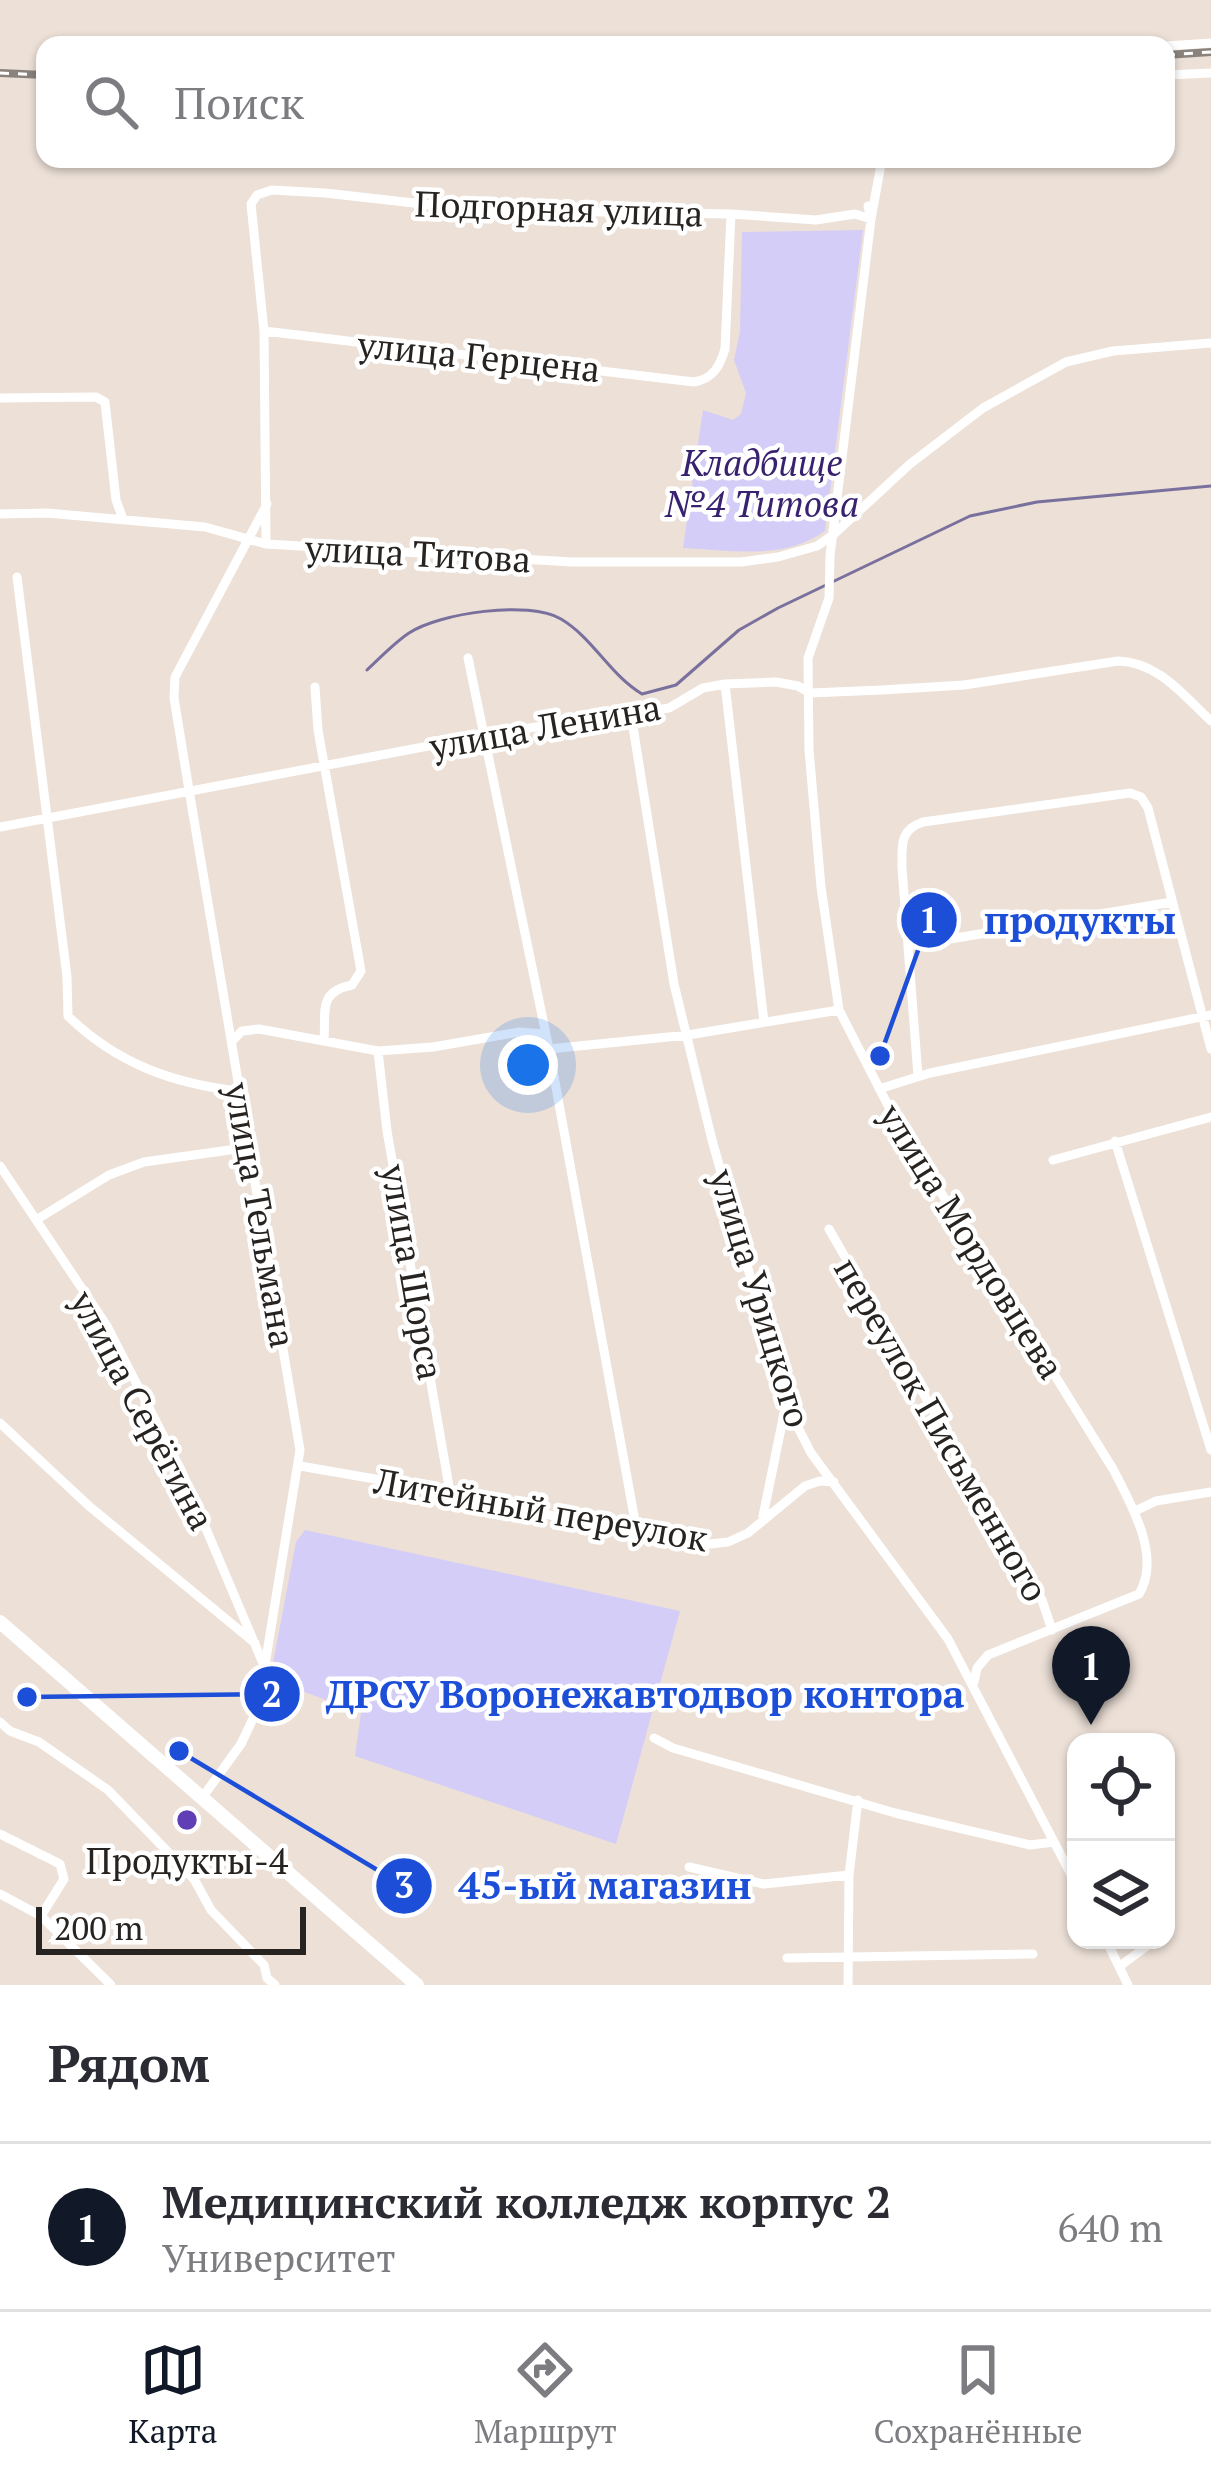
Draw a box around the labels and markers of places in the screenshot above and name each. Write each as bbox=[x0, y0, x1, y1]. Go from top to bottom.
callout: продукты bbox=[899, 882, 1200, 957]
pin: 1 bbox=[1052, 1626, 1130, 1725]
callout: ДРСУ Воронежавтодвор контора bbox=[242, 1657, 989, 1732]
marker: Продукты-4 bbox=[174, 1807, 200, 1833]
place label: Продукты-4 bbox=[86, 1837, 289, 1884]
callout: 45-ый магазин bbox=[374, 1848, 775, 1923]

